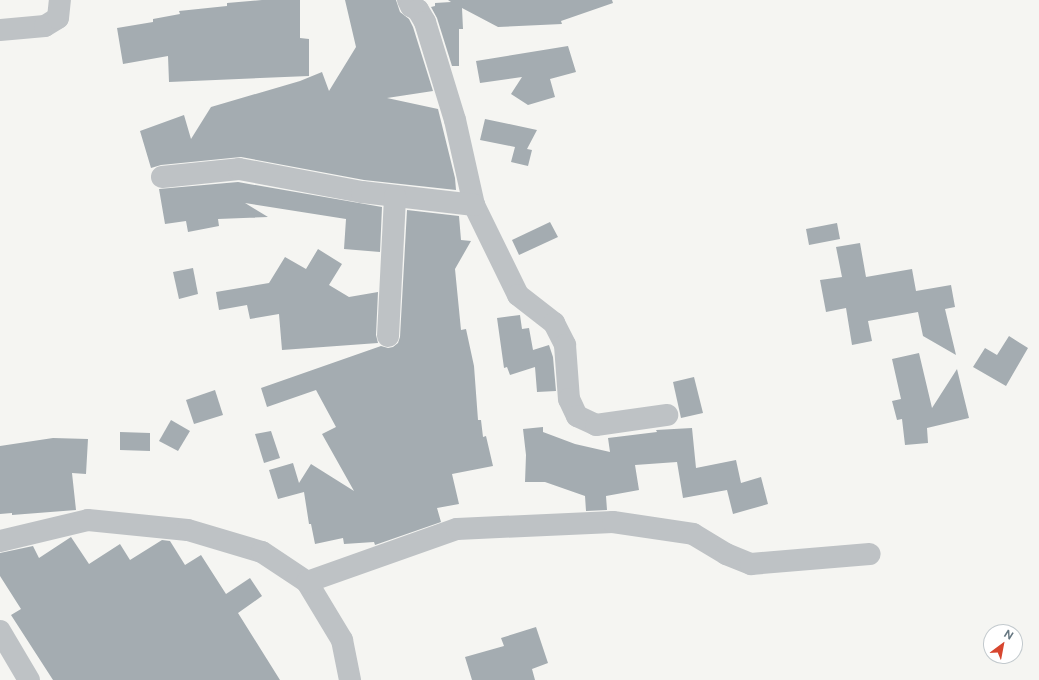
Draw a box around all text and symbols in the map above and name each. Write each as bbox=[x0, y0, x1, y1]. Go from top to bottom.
north arrow bbox=[983, 624, 1023, 664]
text: N bbox=[1002, 627, 1016, 642]

